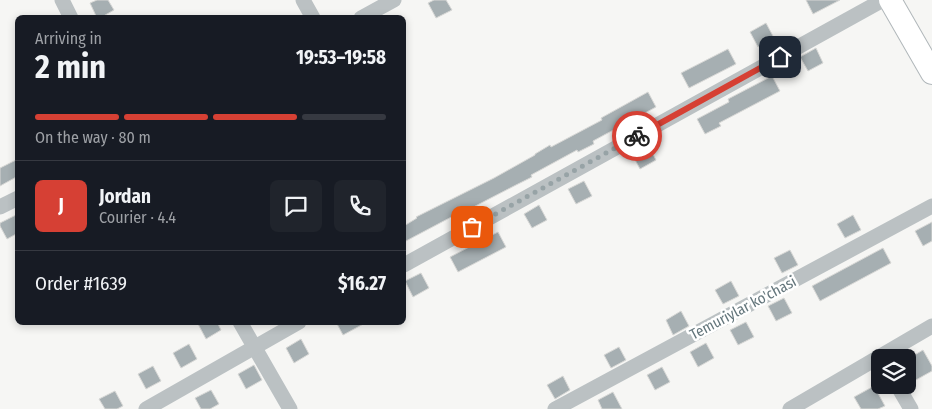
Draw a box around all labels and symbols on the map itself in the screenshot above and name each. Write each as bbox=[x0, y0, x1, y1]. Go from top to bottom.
pin bbox=[759, 36, 801, 78]
courier bbox=[612, 111, 662, 161]
pin bbox=[451, 206, 493, 248]
street label: Temuriylar ko'chasi bbox=[687, 272, 799, 344]

